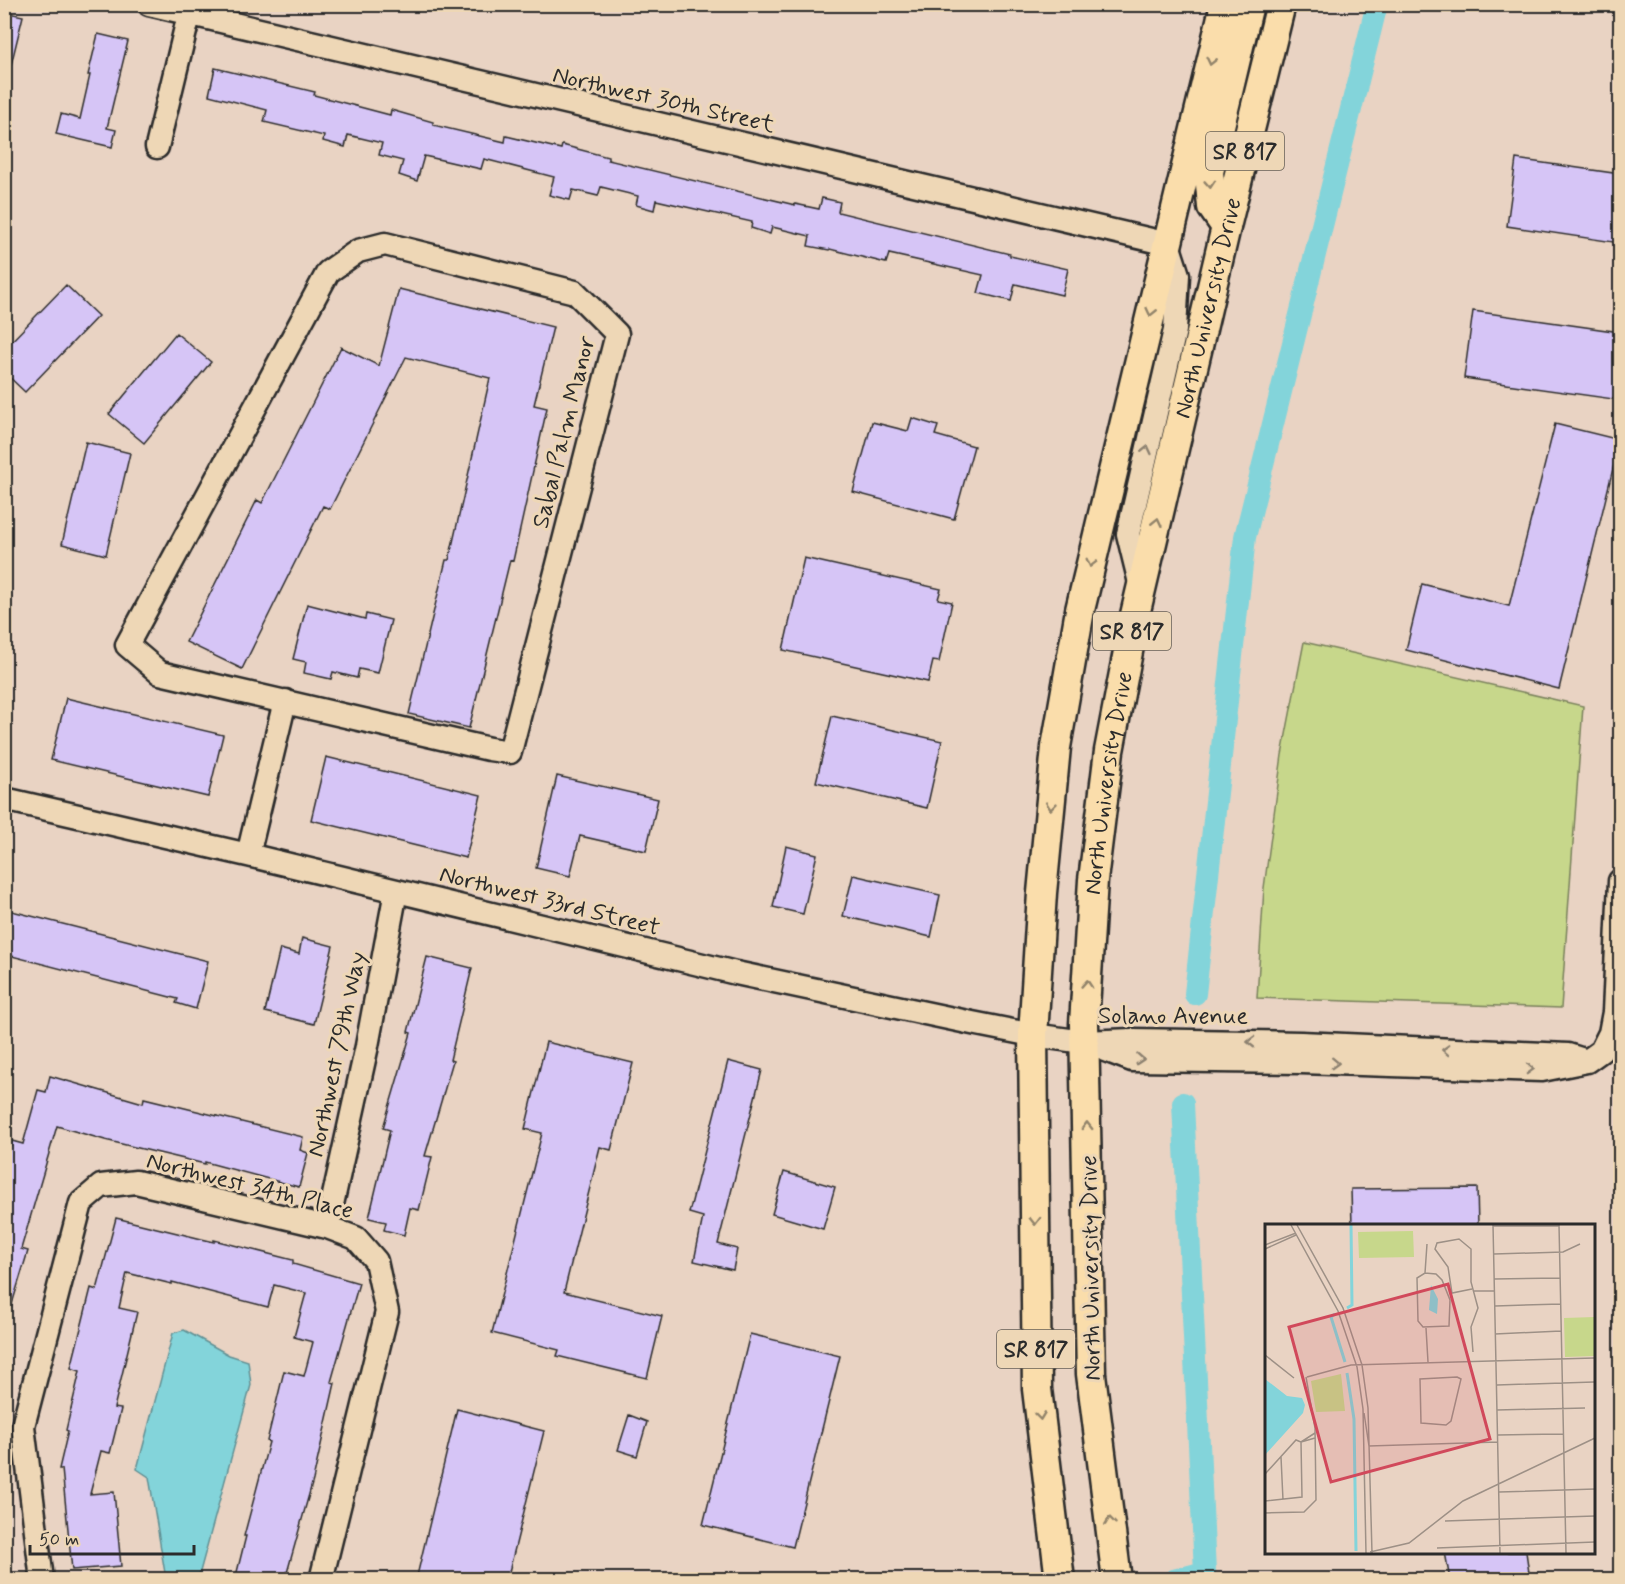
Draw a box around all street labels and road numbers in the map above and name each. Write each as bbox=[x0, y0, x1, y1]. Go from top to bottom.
street label: Northwest 30th Street bbox=[550, 60, 778, 141]
road number: SR 817 bbox=[1206, 132, 1284, 170]
street label: North University Drive bbox=[1168, 195, 1250, 422]
street label: Sabal Palm Manor bbox=[526, 332, 604, 532]
road number: SR 817 bbox=[1093, 612, 1171, 650]
street label: North University Drive bbox=[1078, 669, 1141, 896]
street label: Northwest 33rd Street bbox=[436, 859, 663, 944]
street label: Northwest 79th Way bbox=[301, 949, 374, 1160]
street label: Solano Avenue bbox=[1098, 1001, 1248, 1032]
street label: Northwest 34th Place bbox=[143, 1146, 356, 1227]
street label: North University Drive bbox=[1074, 1155, 1109, 1381]
road number: SR 817 bbox=[997, 1330, 1075, 1368]

